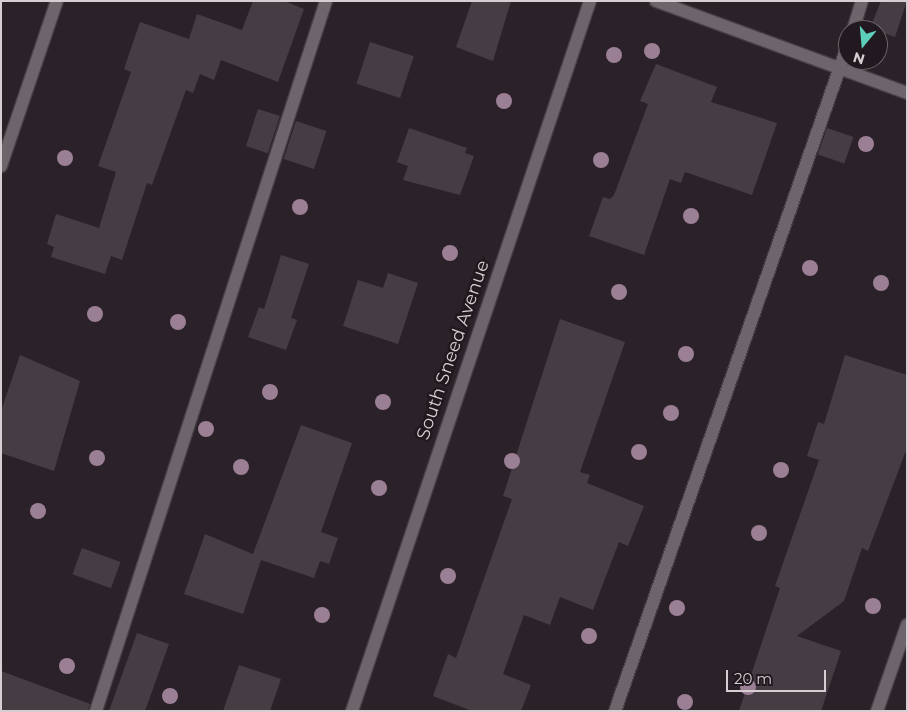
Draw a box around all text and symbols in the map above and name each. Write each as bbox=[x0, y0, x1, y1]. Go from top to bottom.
north arrow bbox=[838, 20, 888, 70]
text: N bbox=[851, 48, 867, 69]
street label: South Sneed Avenue bbox=[412, 257, 494, 443]
scale bar bbox=[728, 660, 828, 692]
text: 20 m bbox=[734, 669, 772, 688]

